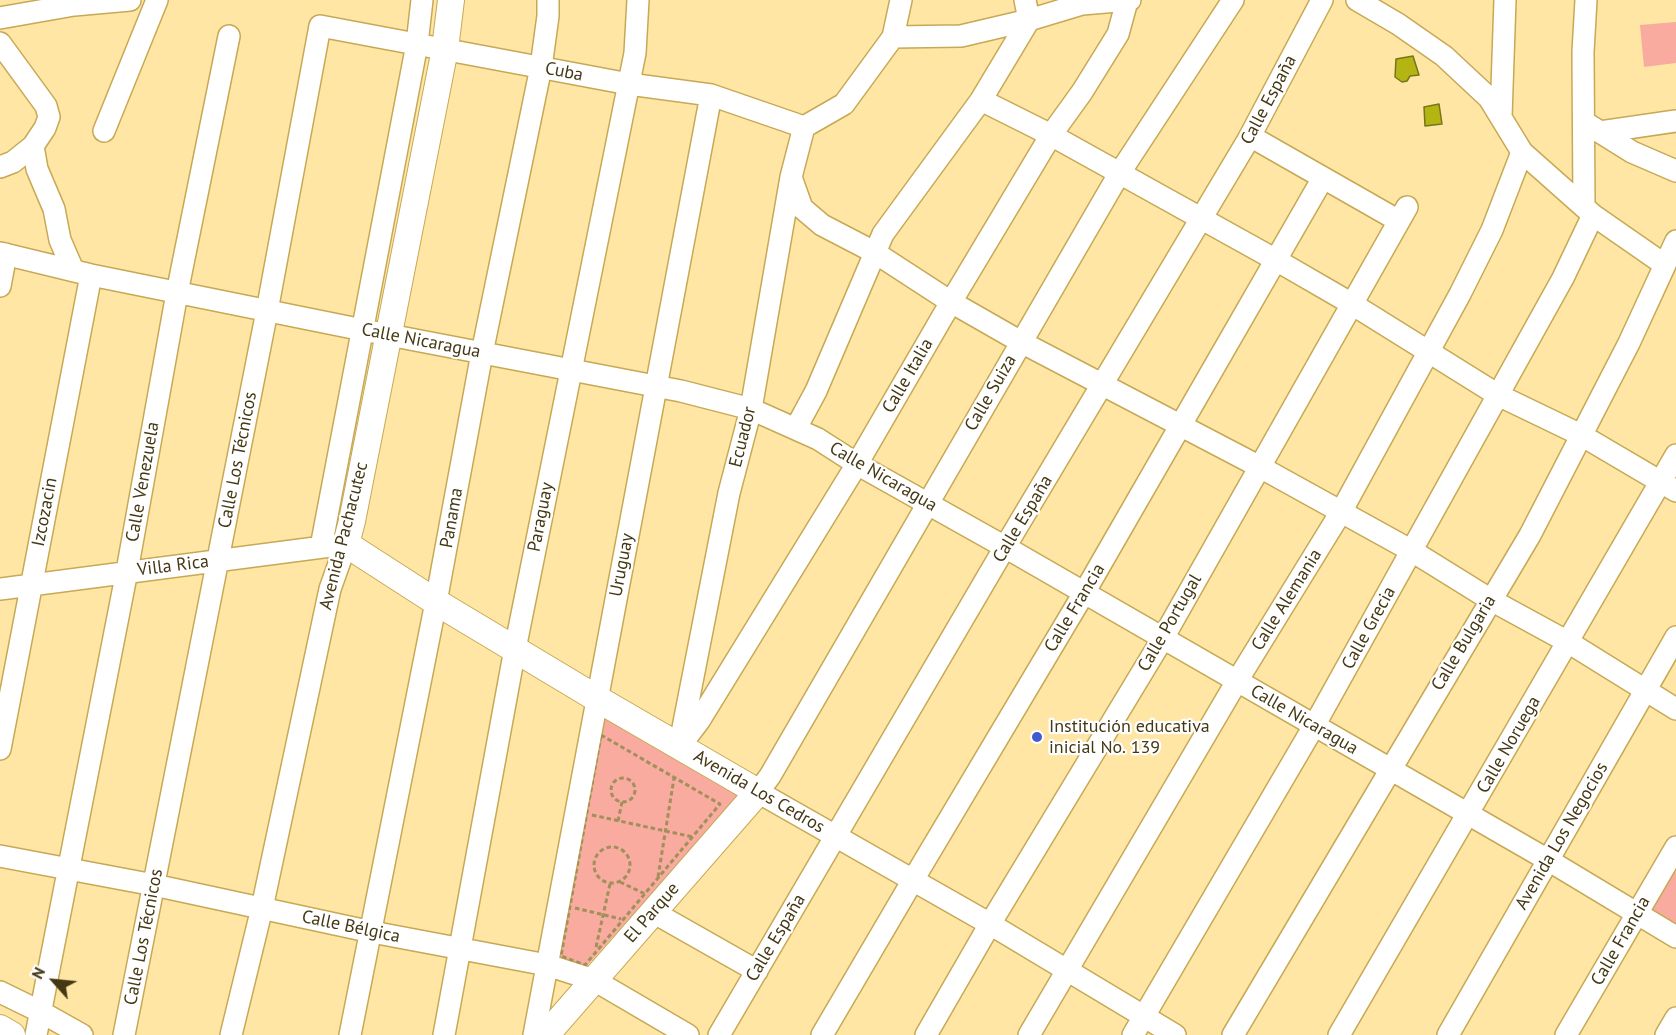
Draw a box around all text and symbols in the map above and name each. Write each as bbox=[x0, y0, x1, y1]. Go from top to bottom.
street label: Calle España bbox=[1236, 52, 1302, 148]
street label: Cuba bbox=[543, 58, 585, 86]
street label: Calle Nicaragua bbox=[360, 319, 482, 363]
street label: Calle Italia bbox=[878, 335, 938, 417]
street label: Calle Suiza bbox=[961, 351, 1021, 435]
street label: Calle Los Técnicos bbox=[214, 390, 262, 530]
street label: Ecuador bbox=[725, 404, 761, 470]
street label: Calle Venezuela bbox=[122, 420, 164, 544]
street label: Calle Nicaragua bbox=[825, 437, 941, 517]
street label: Avenida Pachacutec bbox=[315, 460, 373, 612]
street label: Calle España bbox=[988, 471, 1058, 567]
street label: Izcozacin bbox=[28, 476, 62, 548]
street label: Paraguay bbox=[524, 481, 558, 553]
street label: Panama bbox=[436, 486, 468, 550]
street label: Uruguay bbox=[605, 531, 639, 599]
street label: Calle Alemania bbox=[1247, 545, 1327, 655]
street label: Villa Rica bbox=[136, 551, 210, 581]
street label: Calle Francia bbox=[1040, 560, 1110, 656]
street label: Calle Portugal bbox=[1133, 571, 1207, 675]
street label: Calle Grecia bbox=[1337, 583, 1401, 673]
street label: Calle Bulgaria bbox=[1427, 591, 1501, 695]
street label: Calle Nicaragua bbox=[1246, 680, 1362, 760]
street label: Calle Noruega bbox=[1473, 693, 1545, 797]
place label: Institución educativa inicial No. 139 bbox=[1049, 716, 1210, 758]
marker: Institución educativa inicial No. 139 bbox=[1030, 730, 1044, 744]
street label: Avenida Los Cedros bbox=[690, 746, 828, 838]
street label: Avenida Los Negocios bbox=[1511, 759, 1613, 913]
street label: Calle Los Técnicos bbox=[120, 867, 168, 1007]
street label: El Parque bbox=[620, 878, 684, 948]
street label: Calle España bbox=[741, 890, 811, 986]
street label: Calle Francia bbox=[1587, 893, 1655, 989]
street label: Calle Bélgica bbox=[300, 906, 402, 948]
north arrow bbox=[24, 951, 84, 1011]
text: N bbox=[27, 964, 49, 982]

